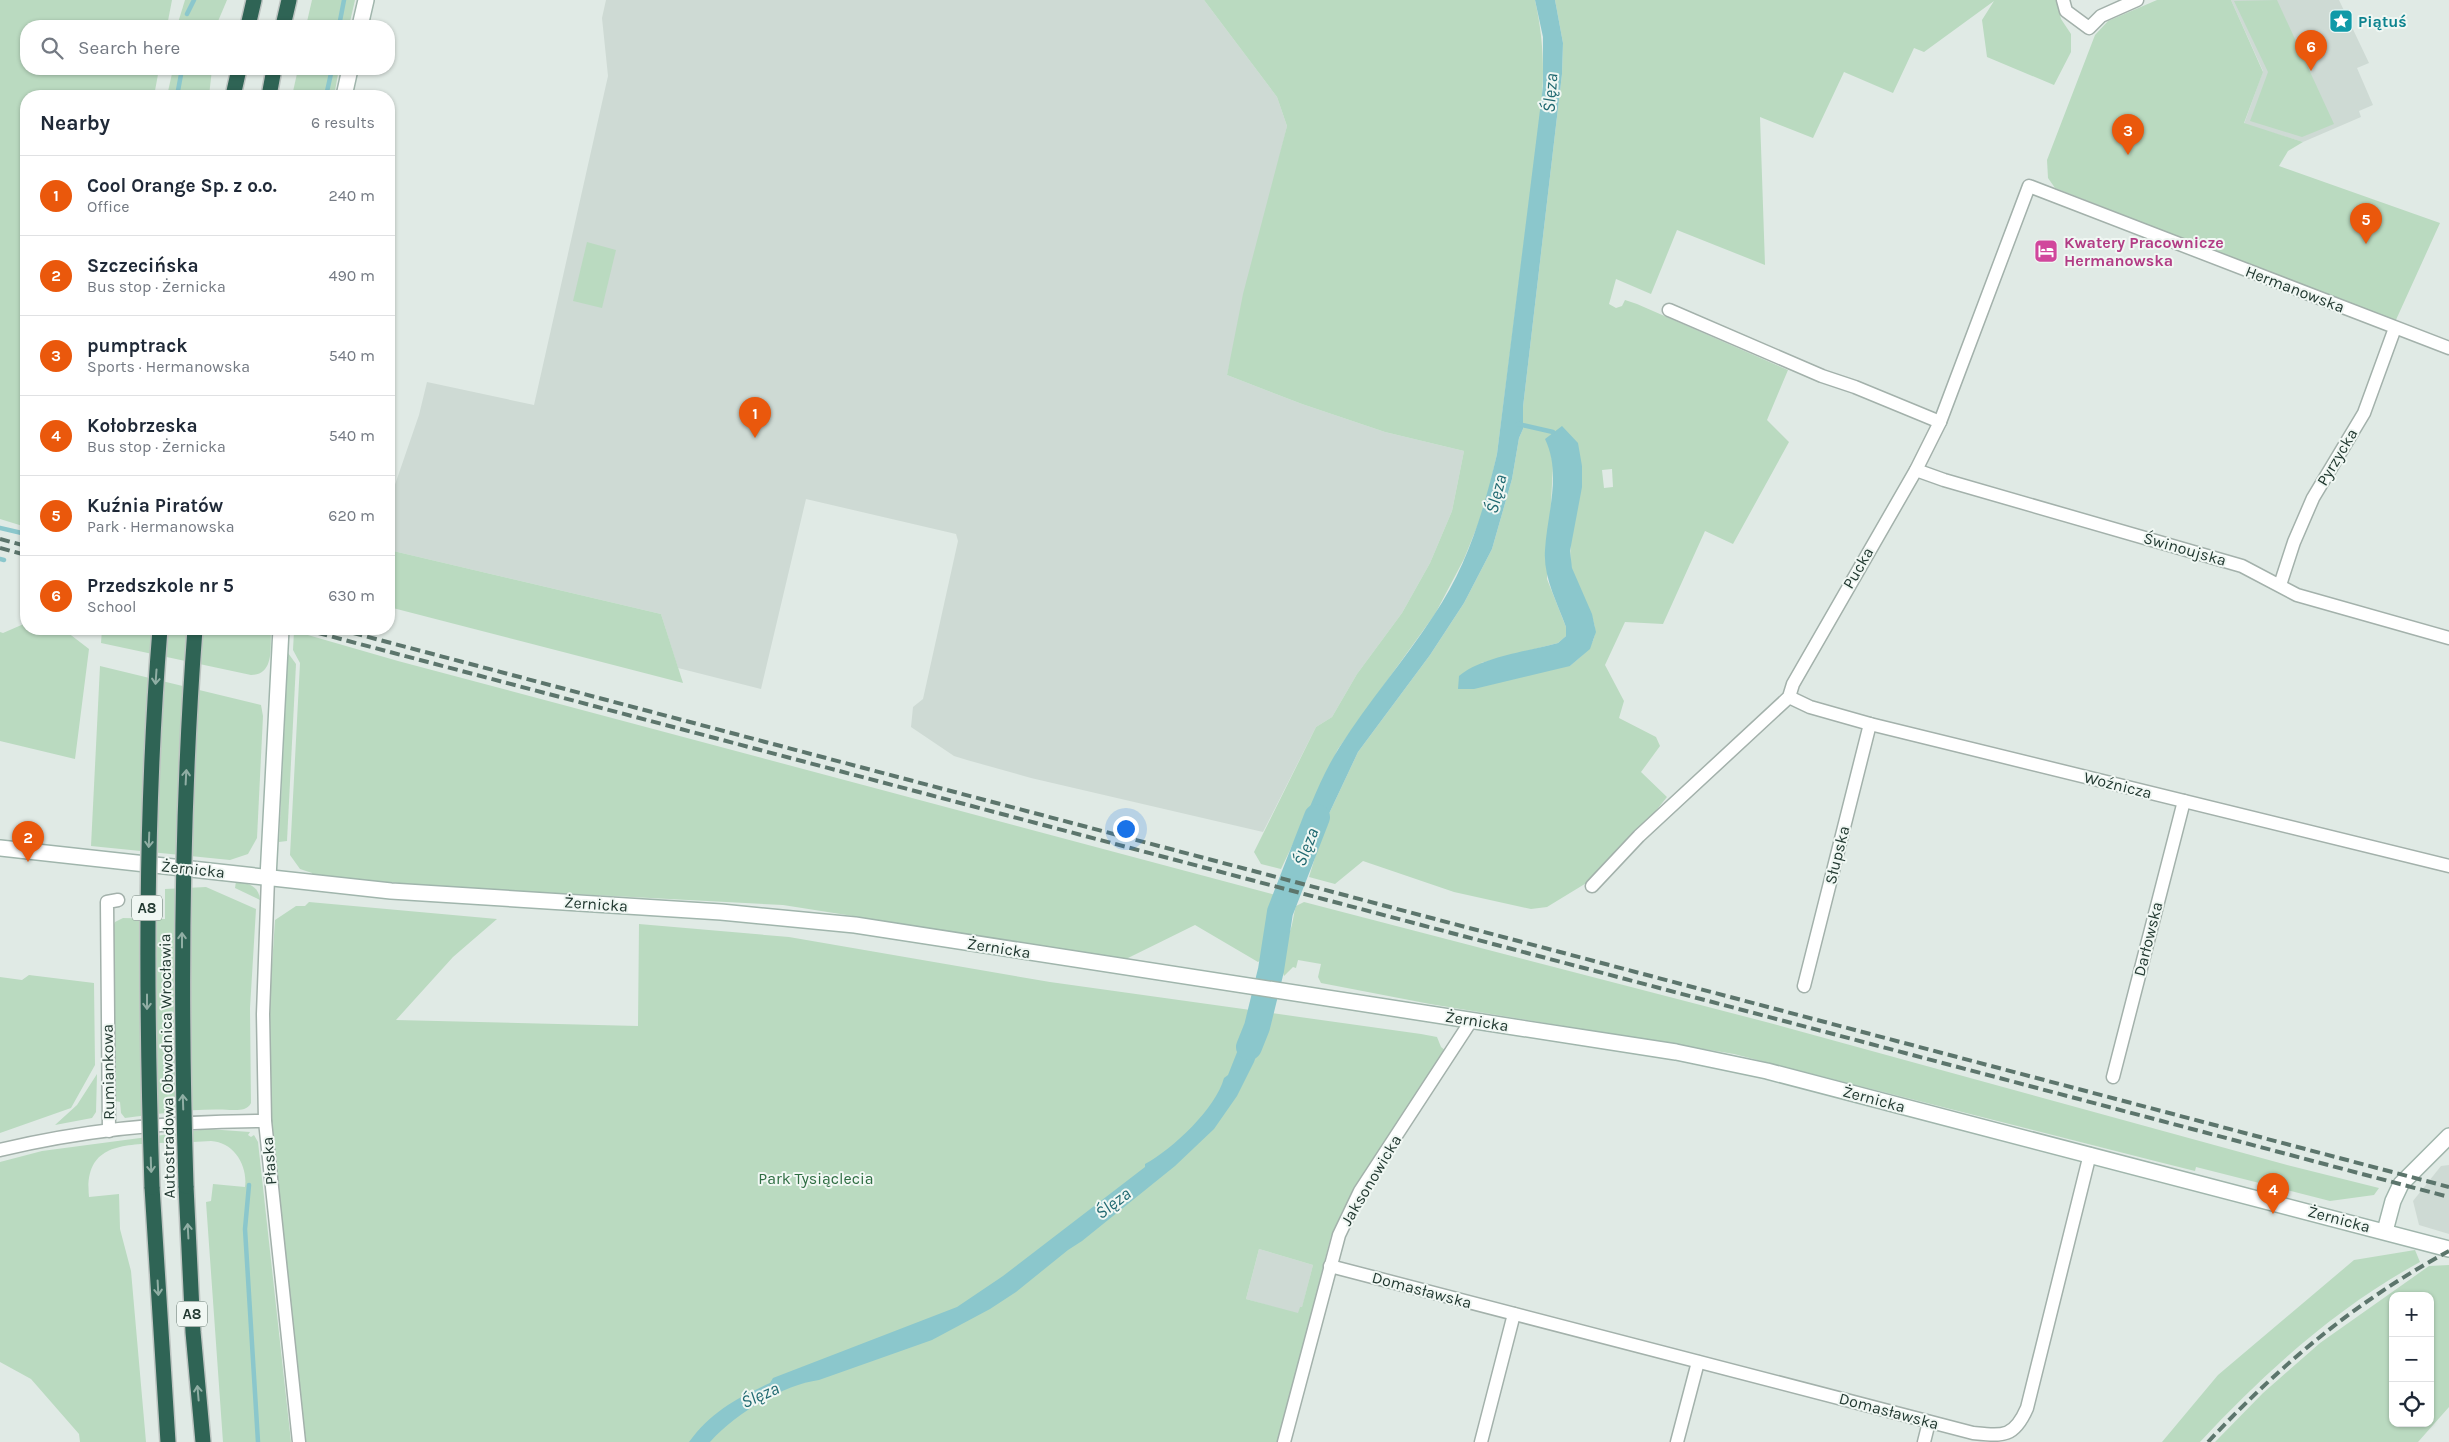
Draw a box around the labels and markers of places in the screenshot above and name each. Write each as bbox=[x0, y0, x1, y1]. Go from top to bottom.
place icon: Piątuś bbox=[2328, 8, 2354, 34]
place label: Piątuś bbox=[2358, 12, 2407, 31]
pin: 6 bbox=[2295, 30, 2327, 71]
pin: 3 bbox=[2112, 114, 2144, 155]
pin: 5 bbox=[2350, 203, 2382, 244]
place label: Kwatery Pracownicze Hermanowska bbox=[2064, 233, 2224, 270]
hotel icon: Kwatery Pracownicze Hermanowska bbox=[2033, 238, 2059, 264]
pin: 1 bbox=[739, 397, 771, 438]
pin: 2 bbox=[12, 821, 44, 862]
pin: 4 bbox=[2257, 1173, 2289, 1214]

